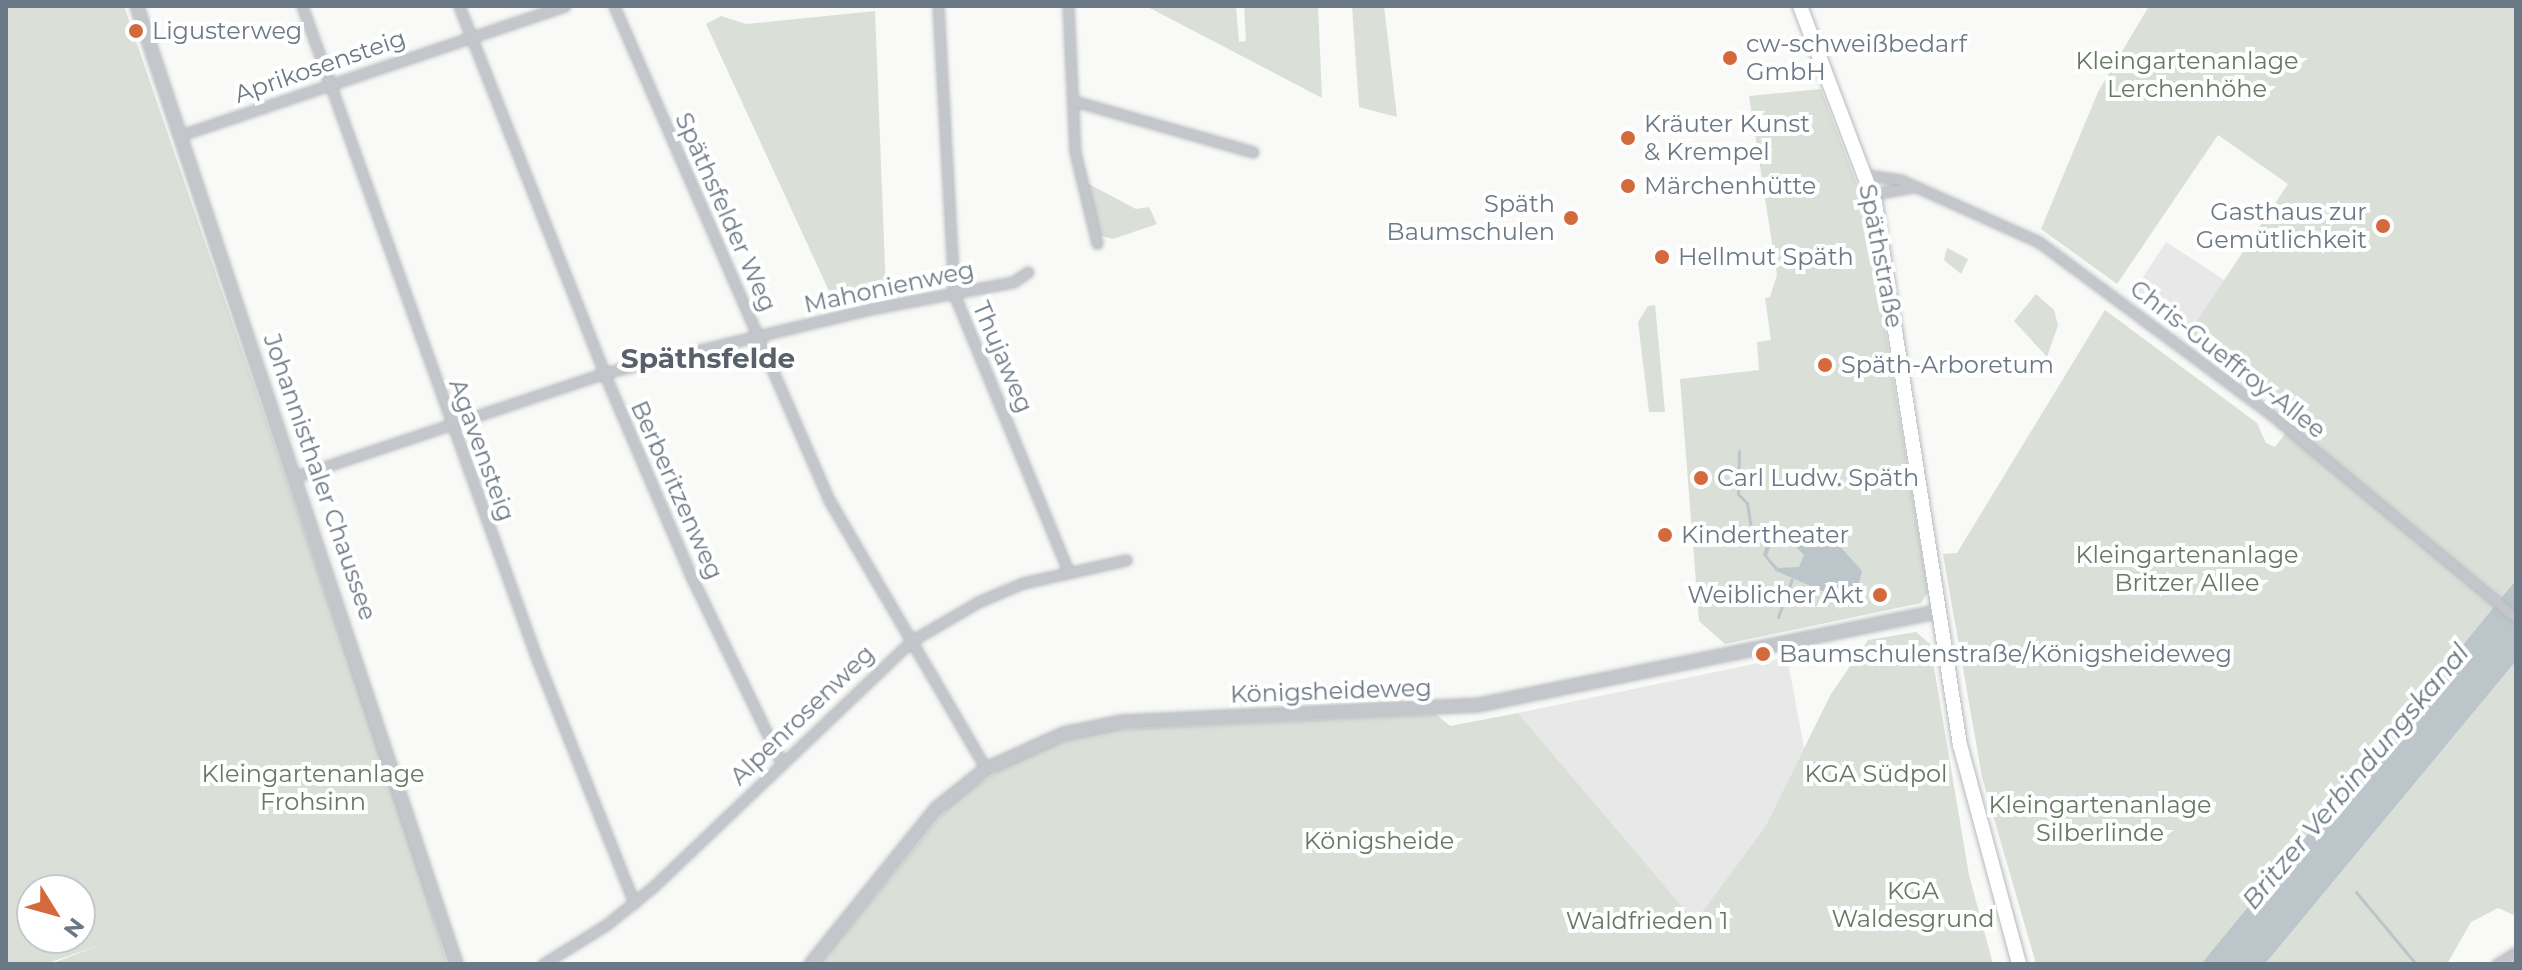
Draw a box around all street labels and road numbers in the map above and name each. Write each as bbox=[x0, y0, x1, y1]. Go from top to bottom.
street label: Aprikosensteig bbox=[231, 23, 409, 109]
street label: Späthsfelder Weg bbox=[669, 108, 783, 316]
street label: Späthstraße bbox=[1853, 182, 1909, 330]
street label: Mahonienweg bbox=[801, 255, 977, 319]
street label: Chris-Gueffroy-Allee bbox=[2124, 274, 2332, 444]
street label: Thujaweg bbox=[967, 297, 1039, 417]
street label: Johannisthaler Chaussee bbox=[257, 330, 383, 624]
street label: Agavensteig bbox=[443, 375, 521, 525]
street label: Berberitzenweg bbox=[625, 396, 729, 584]
street label: Alpenrosenweg bbox=[724, 639, 880, 791]
street label: Königsheideweg bbox=[1230, 673, 1432, 709]

